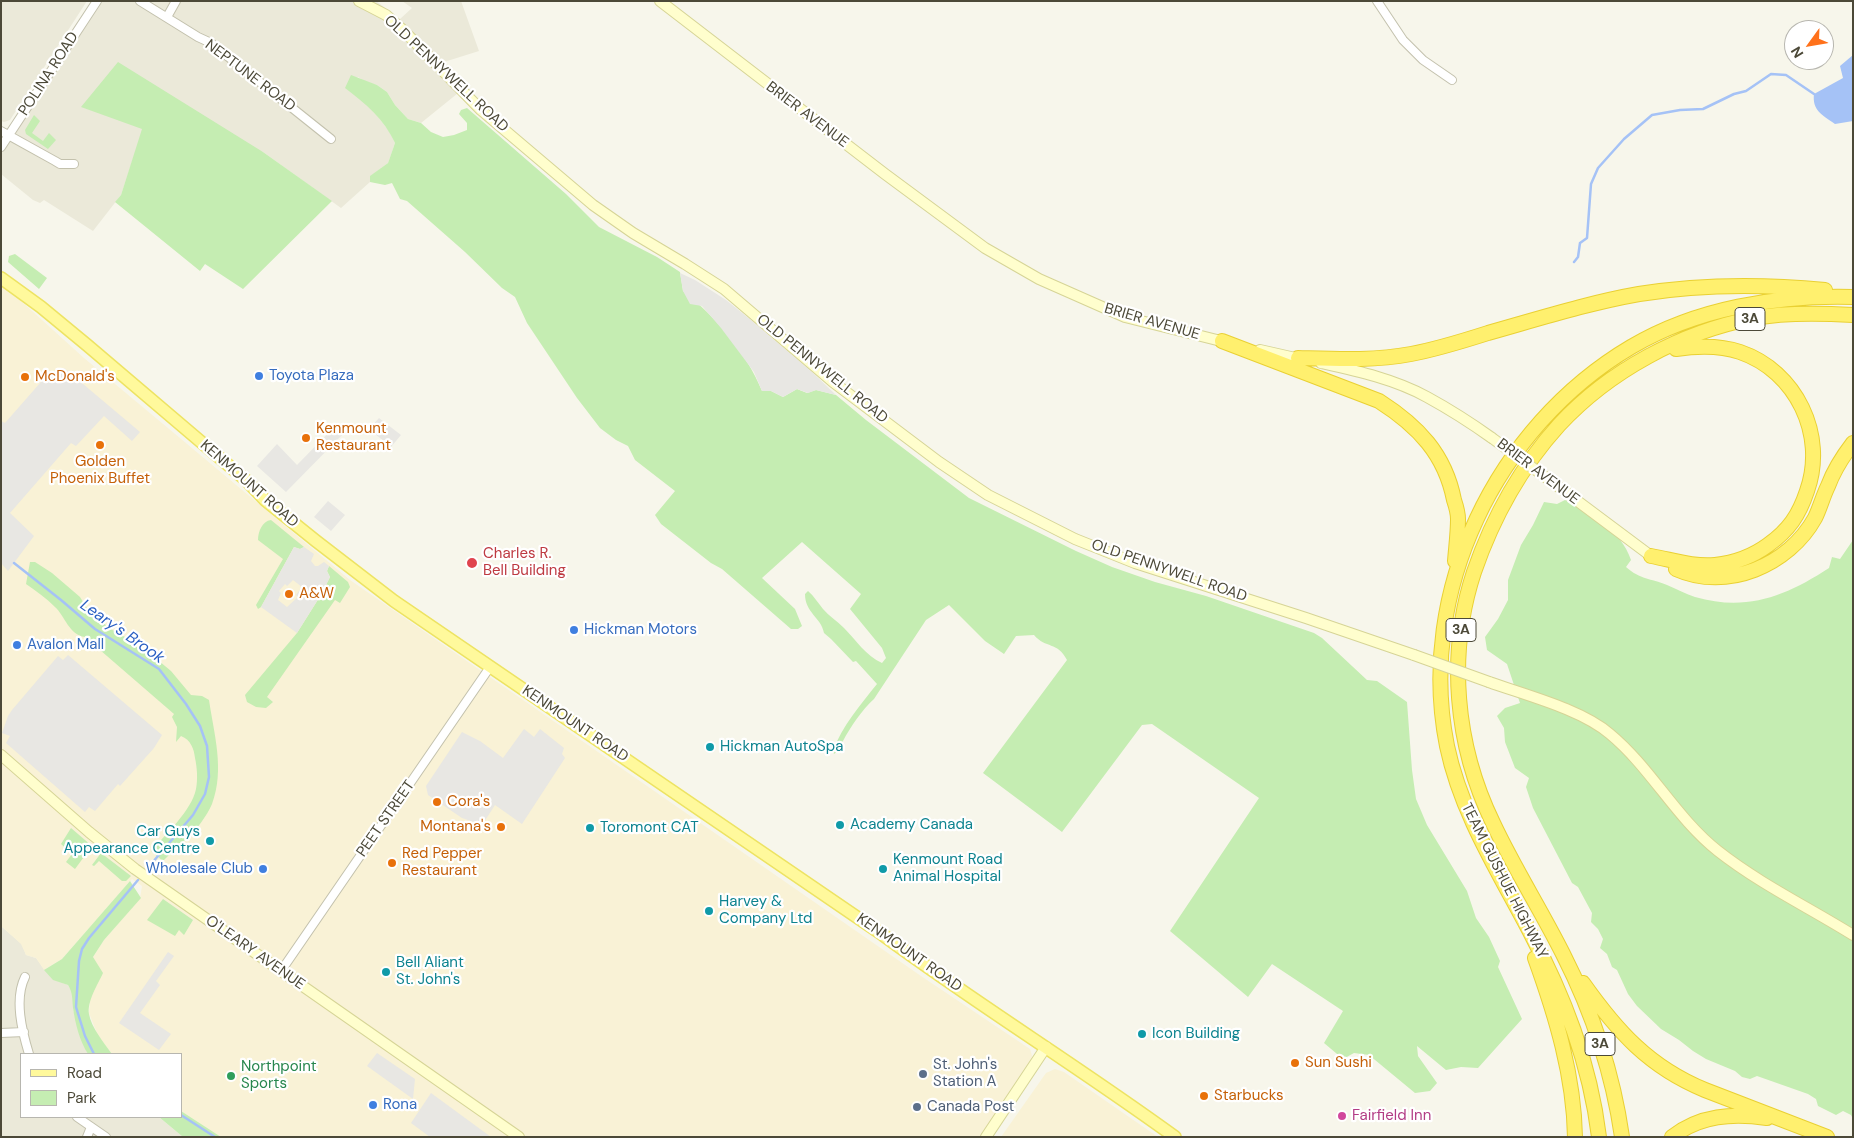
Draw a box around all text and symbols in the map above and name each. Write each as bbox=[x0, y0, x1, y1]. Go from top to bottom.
street label: OLD PENNYWELL ROAD bbox=[380, 12, 512, 136]
north arrow bbox=[1784, 20, 1834, 70]
street label: POLINA ROAD bbox=[15, 29, 83, 119]
street label: NEPTUNE ROAD bbox=[201, 36, 299, 116]
text: N bbox=[1787, 43, 1807, 62]
street label: BRIER AVENUE bbox=[762, 78, 852, 152]
street label: BRIER AVENUE bbox=[1102, 300, 1202, 344]
road number: 3A bbox=[1735, 308, 1765, 330]
street label: OLD PENNYWELL ROAD bbox=[753, 311, 891, 427]
place label: Toyota Plaza bbox=[269, 367, 354, 385]
place label: McDonald's bbox=[35, 368, 115, 386]
marker: Toyota Plaza bbox=[253, 370, 265, 382]
marker: McDonald's bbox=[19, 371, 31, 383]
place label: Kenmount Restaurant bbox=[316, 420, 391, 455]
marker: Kenmount Restaurant bbox=[300, 432, 312, 444]
street label: BRIER AVENUE bbox=[1493, 435, 1583, 509]
street label: KENMOUNT ROAD bbox=[196, 436, 302, 532]
marker: Golden Phoenix Buffet bbox=[94, 439, 106, 451]
place label: Golden Phoenix Buffet bbox=[50, 453, 150, 488]
street label: OLD PENNYWELL ROAD bbox=[1089, 536, 1249, 606]
place label: Charles R. Bell Building bbox=[483, 545, 566, 580]
marker: Charles R. Bell Building bbox=[465, 556, 479, 570]
place label: A&W bbox=[299, 585, 334, 603]
marker: A&W bbox=[283, 588, 295, 600]
water label: Leary's Brook bbox=[76, 596, 168, 668]
road number: 3A bbox=[1446, 618, 1476, 642]
place label: Hickman Motors bbox=[584, 621, 697, 639]
marker: Hickman Motors bbox=[568, 624, 580, 636]
place label: Avalon Mall bbox=[27, 636, 104, 654]
marker: Avalon Mall bbox=[11, 639, 23, 651]
street label: KENMOUNT ROAD bbox=[518, 682, 632, 766]
place label: Hickman AutoSpa bbox=[720, 738, 843, 756]
marker: Hickman AutoSpa bbox=[704, 741, 716, 753]
street label: PEET STREET bbox=[353, 777, 419, 861]
place label: Cora's bbox=[447, 793, 490, 811]
marker: Cora's bbox=[431, 796, 443, 808]
street label: TEAM GUSHUE HIGHWAY bbox=[1457, 800, 1551, 962]
place label: Academy Canada bbox=[850, 816, 973, 834]
place label: Montana's bbox=[420, 818, 491, 836]
place label: Toromont CAT bbox=[600, 819, 699, 837]
marker: Academy Canada bbox=[834, 819, 846, 831]
marker: Montana's bbox=[495, 821, 507, 833]
marker: Toromont CAT bbox=[584, 822, 596, 834]
place label: Car Guys Appearance Centre bbox=[64, 823, 200, 858]
marker: Car Guys Appearance Centre bbox=[204, 835, 216, 847]
place label: Red Pepper Restaurant bbox=[402, 845, 482, 880]
place label: Kenmount Road Animal Hospital bbox=[893, 851, 1003, 886]
marker: Red Pepper Restaurant bbox=[386, 857, 398, 869]
place label: Wholesale Club bbox=[145, 860, 253, 878]
marker: Wholesale Club bbox=[257, 863, 269, 875]
marker: Kenmount Road Animal Hospital bbox=[877, 863, 889, 875]
place label: Harvey & Company Ltd bbox=[719, 893, 813, 928]
marker: Harvey & Company Ltd bbox=[703, 905, 715, 917]
street label: KENMOUNT ROAD bbox=[853, 910, 965, 996]
street label: O'LEARY AVENUE bbox=[202, 912, 308, 994]
place label: Bell Aliant St. John's bbox=[396, 954, 464, 989]
marker: Bell Aliant St. John's bbox=[380, 966, 392, 978]
place label: Icon Building bbox=[1152, 1025, 1240, 1043]
marker: Icon Building bbox=[1136, 1028, 1148, 1040]
road number: 3A bbox=[1585, 1032, 1615, 1056]
legend bbox=[20, 1053, 182, 1118]
place label: Sun Sushi bbox=[1305, 1054, 1372, 1072]
place label: St. John's Station A bbox=[933, 1056, 997, 1091]
marker: Sun Sushi bbox=[1289, 1057, 1301, 1069]
place label: Northpoint Sports bbox=[241, 1058, 317, 1093]
text: Road bbox=[67, 1063, 102, 1083]
marker: St. John's Station A bbox=[917, 1068, 929, 1080]
marker: Northpoint Sports bbox=[225, 1070, 237, 1082]
place label: Starbucks bbox=[1214, 1087, 1284, 1105]
text: Park bbox=[67, 1088, 97, 1108]
marker: Starbucks bbox=[1198, 1090, 1210, 1102]
place label: Rona bbox=[383, 1096, 417, 1114]
place label: Canada Post bbox=[927, 1098, 1014, 1116]
marker: Rona bbox=[367, 1099, 379, 1111]
marker: Canada Post bbox=[911, 1101, 923, 1113]
place label: Fairfield Inn bbox=[1352, 1107, 1431, 1125]
marker: Fairfield Inn bbox=[1336, 1110, 1348, 1122]

